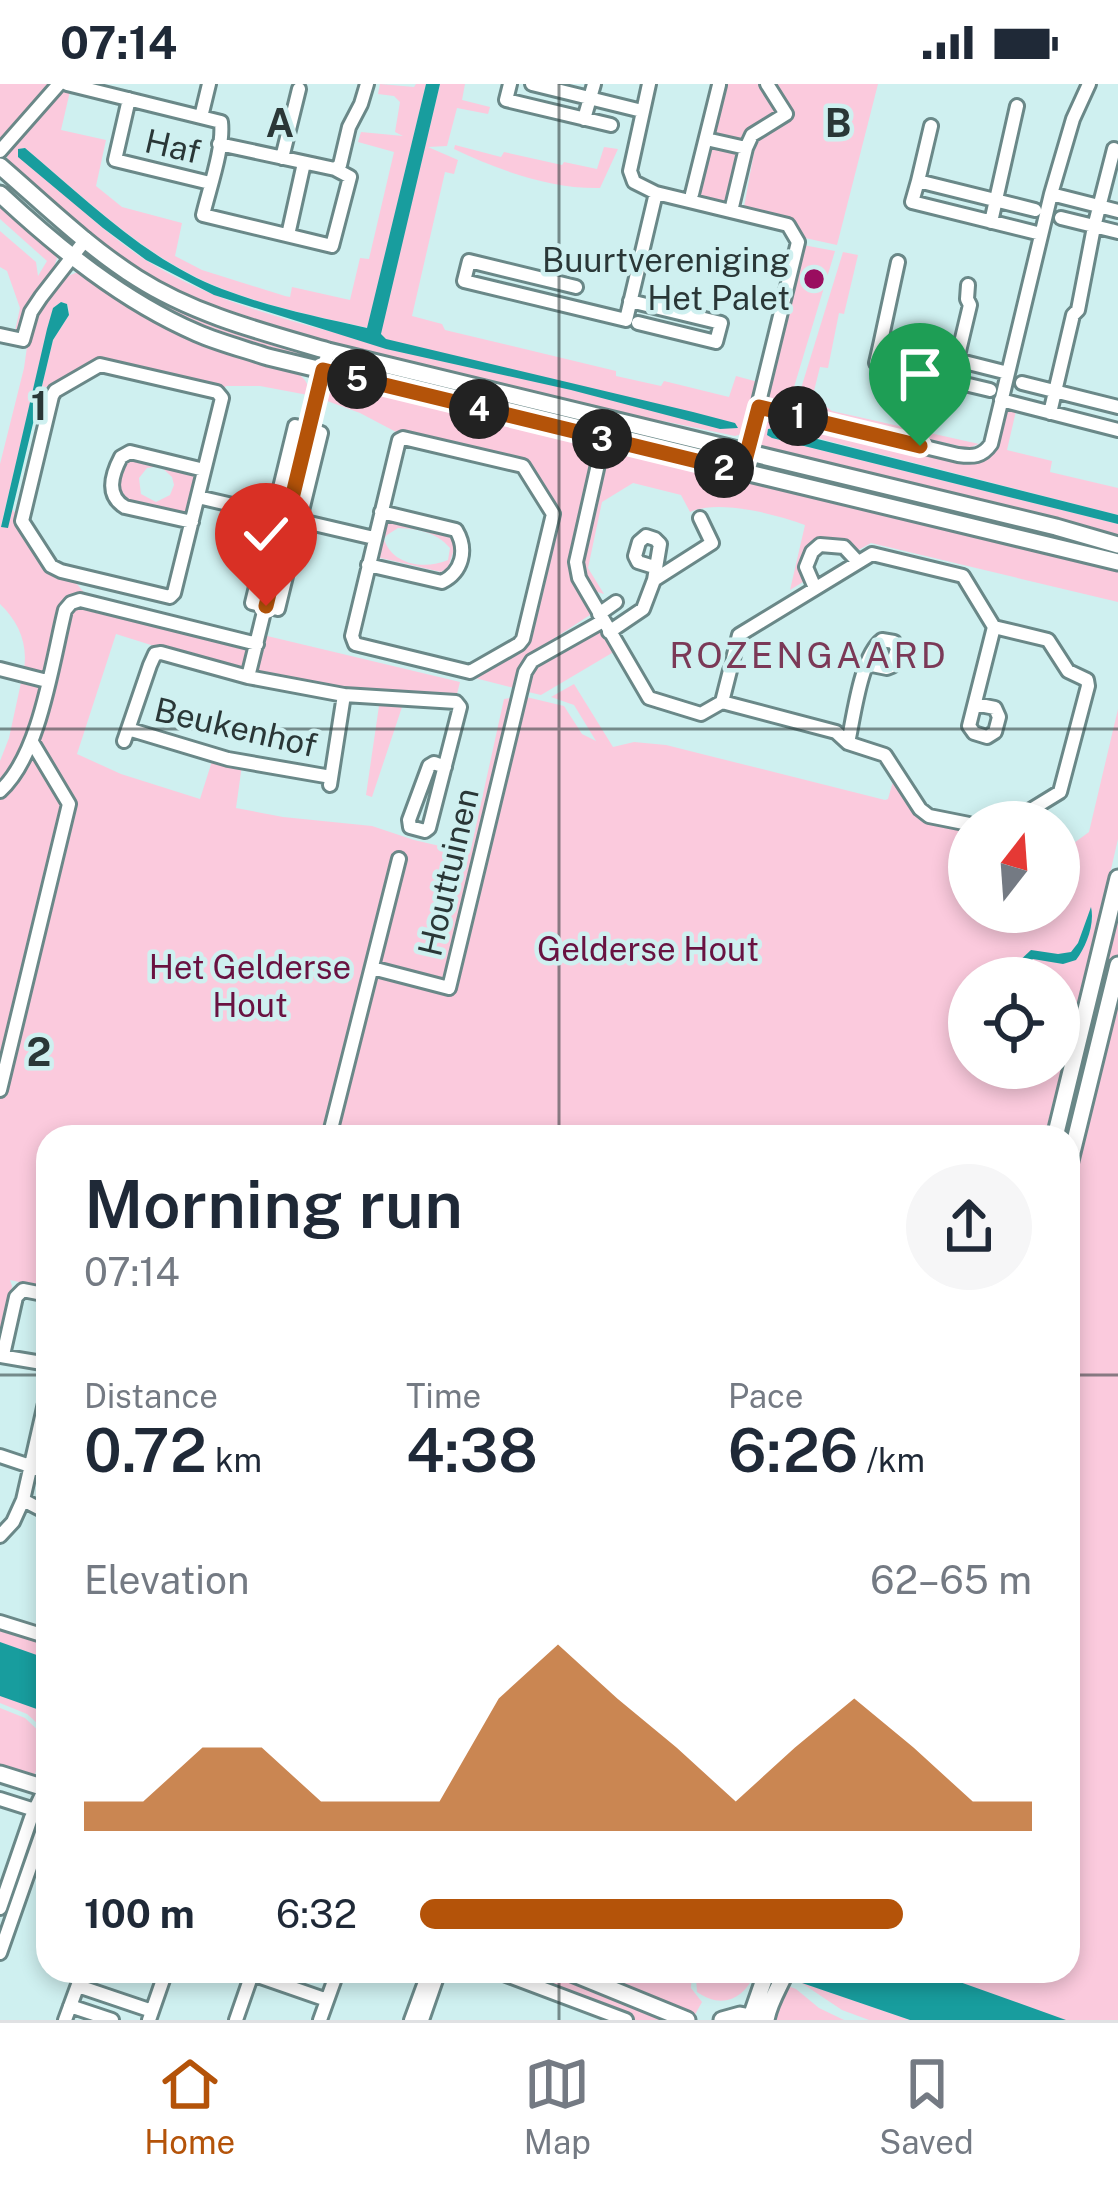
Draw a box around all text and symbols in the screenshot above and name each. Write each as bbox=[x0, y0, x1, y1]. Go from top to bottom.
text: 07:14 bbox=[60, 16, 177, 69]
text: A bbox=[266, 100, 294, 146]
text: B bbox=[825, 100, 851, 146]
street label: Haf bbox=[141, 121, 205, 171]
place label: Buurtvereniging Het Palet bbox=[542, 241, 790, 317]
marker: Buurtvereniging Het Palet bbox=[801, 266, 827, 292]
pin bbox=[869, 323, 971, 446]
icon: arrive bbox=[887, 341, 953, 407]
pin: 5 bbox=[327, 349, 387, 409]
text: 5 bbox=[346, 360, 368, 398]
pin: 4 bbox=[449, 379, 509, 439]
text: 1 bbox=[31, 383, 47, 429]
pin: 1 bbox=[768, 386, 828, 446]
text: 4 bbox=[468, 390, 490, 428]
text: 1 bbox=[791, 397, 805, 435]
pin: 3 bbox=[572, 409, 632, 469]
text: 3 bbox=[591, 420, 613, 458]
pin: 2 bbox=[694, 438, 754, 498]
text: 2 bbox=[714, 449, 734, 487]
pin bbox=[215, 483, 317, 606]
icon: check bbox=[233, 501, 299, 567]
district label: ROZENGAARD bbox=[669, 634, 949, 676]
street label: Beukenhof bbox=[151, 690, 321, 764]
street label: Houttuinen bbox=[410, 784, 486, 960]
north arrow bbox=[948, 801, 1080, 933]
map controls bbox=[948, 801, 1080, 1089]
park label: Gelderse Hout bbox=[537, 930, 759, 968]
park label: Het Gelderse Hout bbox=[149, 948, 351, 1024]
button: locate bbox=[948, 957, 1080, 1089]
text: 2 bbox=[27, 1029, 51, 1075]
button: share bbox=[906, 1164, 1032, 1290]
text: Morning run bbox=[84, 1165, 463, 1243]
text: 07:14 bbox=[84, 1249, 180, 1295]
text: Distance bbox=[84, 1377, 218, 1415]
text: Time bbox=[406, 1377, 481, 1415]
text: Pace bbox=[728, 1377, 803, 1415]
text: 0.72 bbox=[84, 1415, 207, 1486]
text: 4:38 bbox=[406, 1415, 538, 1486]
text: 6:26 bbox=[728, 1415, 858, 1486]
text: km bbox=[207, 1441, 262, 1479]
text: /km bbox=[858, 1441, 925, 1479]
text: Elevation bbox=[84, 1557, 250, 1603]
text: 62–65 m bbox=[870, 1557, 1032, 1603]
text: 100 m bbox=[84, 1891, 195, 1937]
text: 6:32 bbox=[276, 1891, 357, 1937]
tab: Home bbox=[144, 2051, 235, 2161]
tab: Map bbox=[524, 2051, 591, 2161]
tab: Saved bbox=[879, 2051, 974, 2161]

